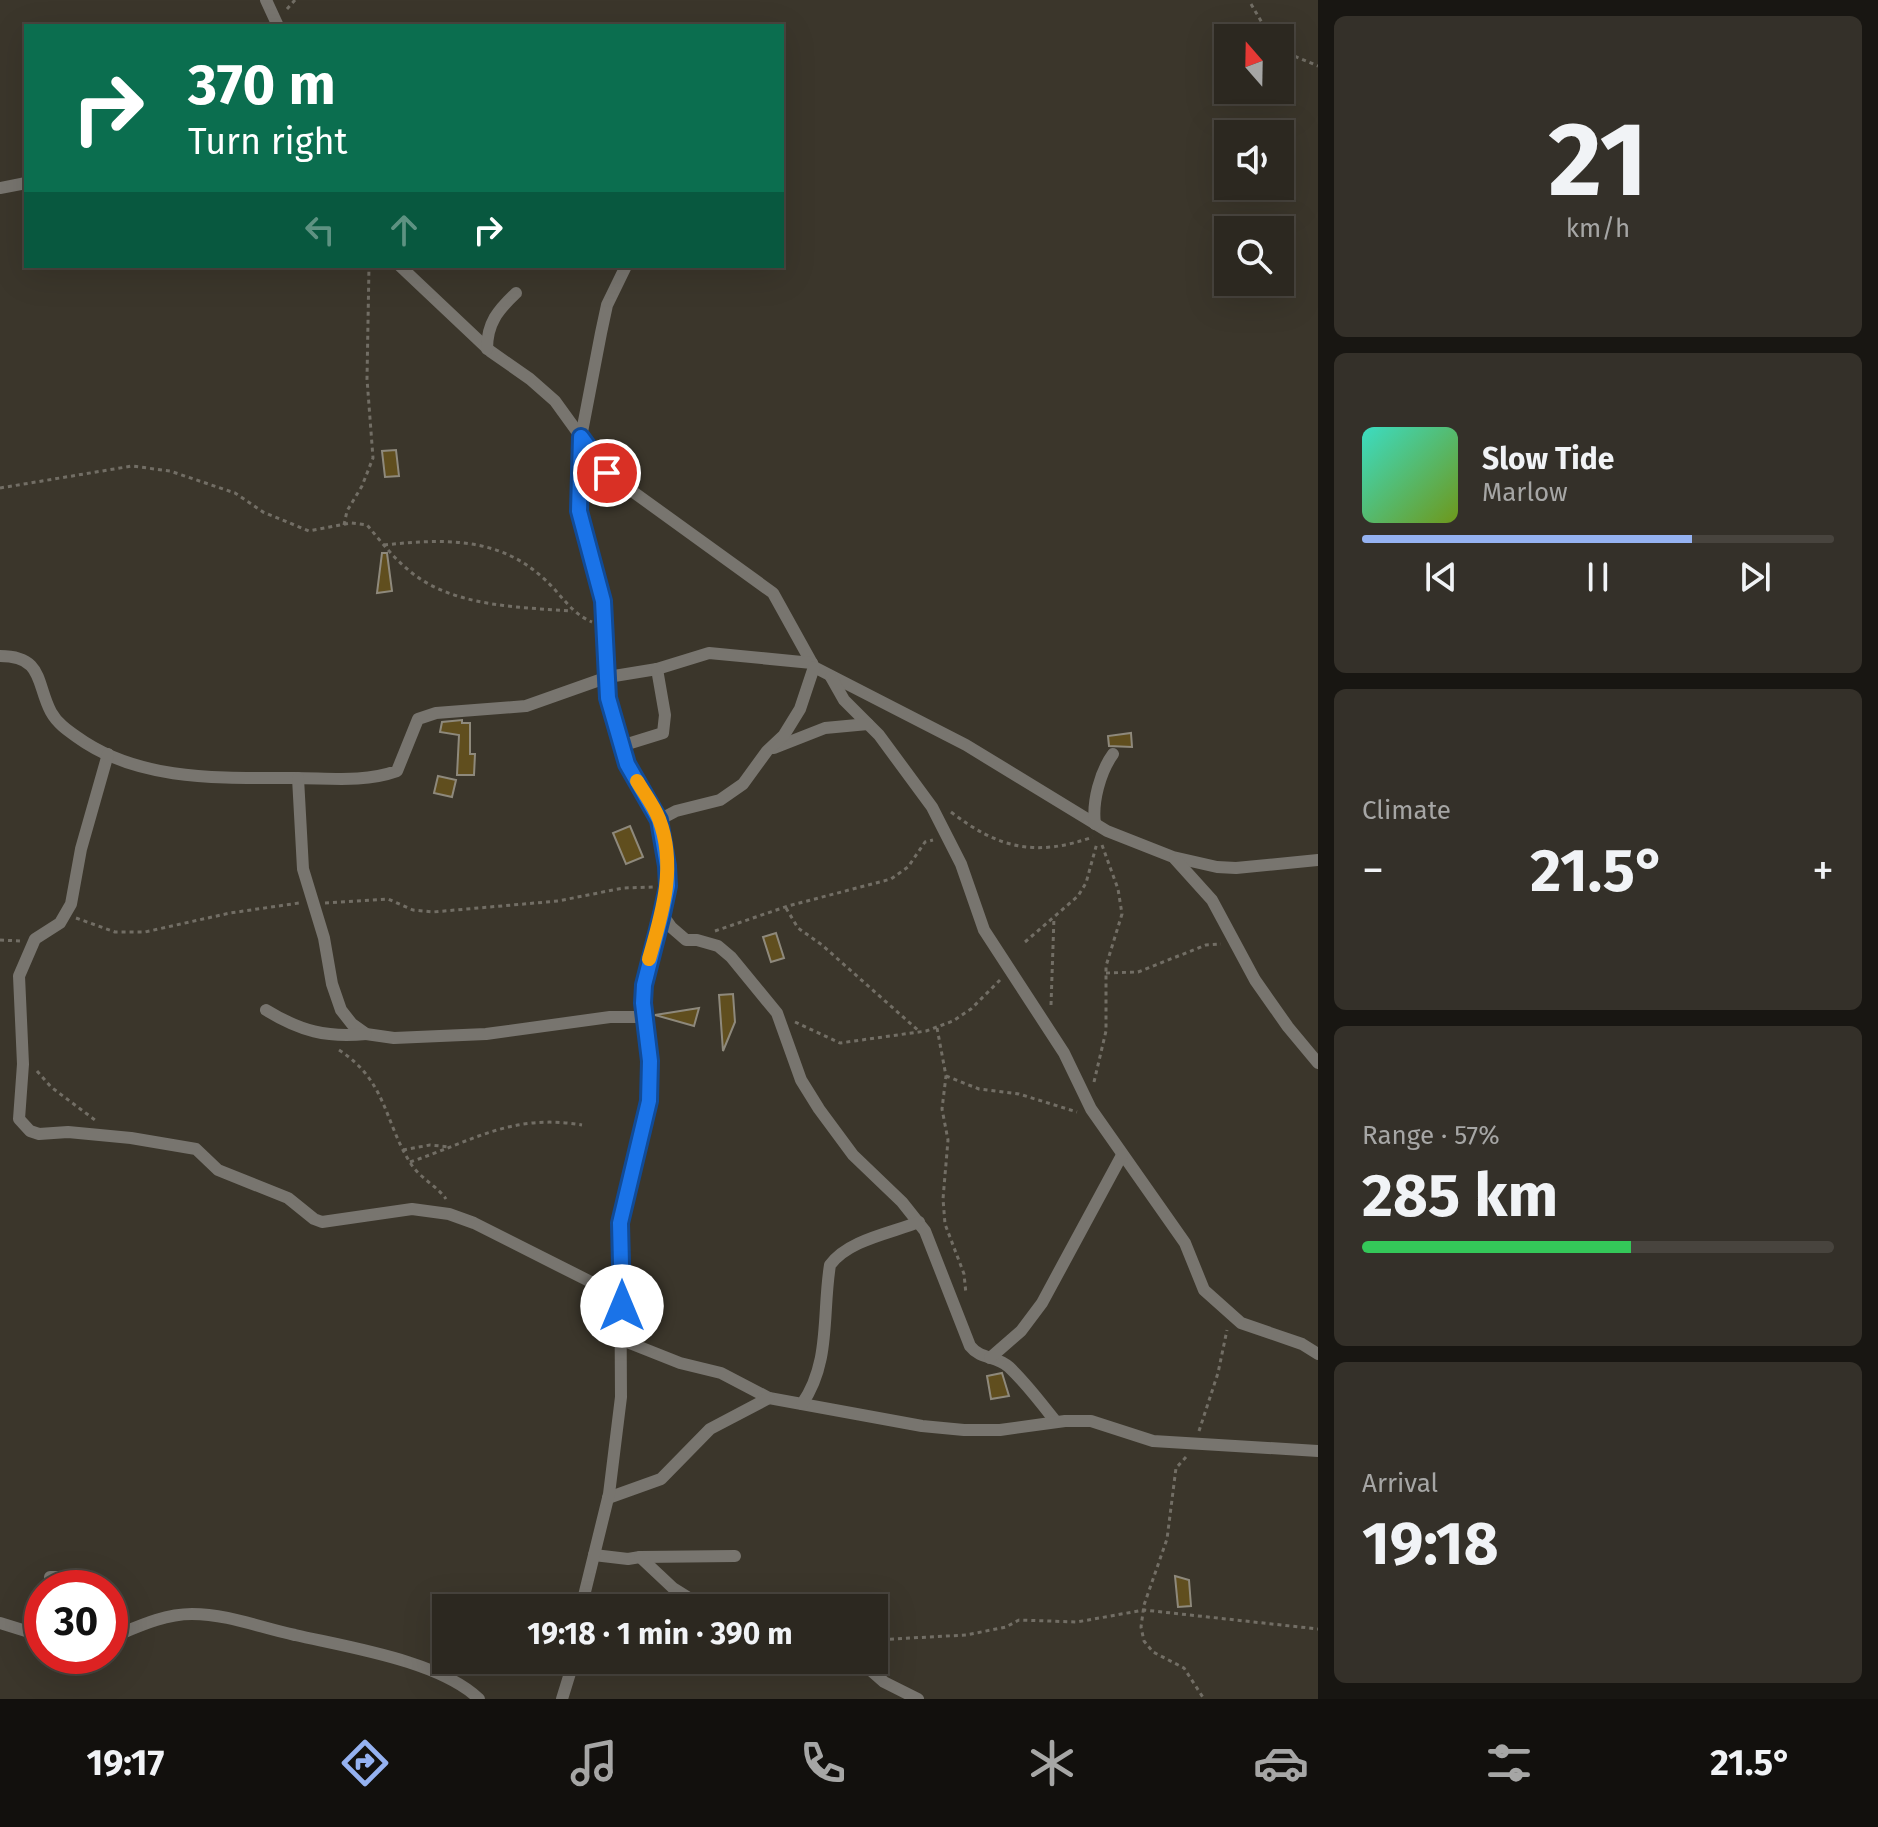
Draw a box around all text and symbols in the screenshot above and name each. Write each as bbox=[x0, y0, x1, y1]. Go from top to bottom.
north arrow bbox=[1214, 24, 1294, 104]
map controls bbox=[1214, 24, 1294, 296]
text: 370 m bbox=[188, 52, 336, 119]
icon: right bbox=[56, 56, 160, 160]
text: 21 bbox=[1548, 98, 1648, 223]
text: Turn right bbox=[188, 120, 348, 164]
button: sound bbox=[1214, 120, 1294, 200]
icon: left bbox=[298, 208, 342, 252]
icon: ahead bbox=[382, 208, 426, 252]
icon: right bbox=[466, 208, 510, 252]
text: km/h bbox=[1566, 213, 1630, 244]
button: search bbox=[1214, 216, 1294, 296]
pin bbox=[573, 439, 641, 507]
text: Slow Tide bbox=[1482, 441, 1614, 477]
icon: arrive bbox=[585, 451, 629, 495]
text: Marlow bbox=[1482, 477, 1568, 508]
icon: previous bbox=[1419, 555, 1463, 599]
icon: pause bbox=[1576, 555, 1620, 599]
icon: next bbox=[1733, 555, 1777, 599]
text: Climate bbox=[1362, 795, 1451, 826]
text: 21.5° bbox=[1530, 835, 1666, 907]
text: − bbox=[1362, 844, 1384, 897]
text: + bbox=[1812, 844, 1834, 897]
text: Range · 57% bbox=[1362, 1120, 1500, 1151]
text: 285 km bbox=[1362, 1160, 1558, 1232]
position arrow bbox=[580, 1264, 664, 1348]
text: Arrival bbox=[1362, 1468, 1438, 1499]
text: 19:18 bbox=[1362, 1508, 1499, 1580]
speed limit sign: 30 bbox=[24, 1570, 128, 1674]
text: 19:18 · 1 min · 390 m bbox=[527, 1616, 793, 1652]
icon: directions bbox=[337, 1735, 393, 1791]
icon: music bbox=[566, 1735, 622, 1791]
icon: phone bbox=[795, 1735, 851, 1791]
icon: climate bbox=[1024, 1735, 1080, 1791]
icon: car bbox=[1253, 1735, 1309, 1791]
icon: filters bbox=[1481, 1735, 1537, 1791]
text: 19:17 bbox=[86, 1741, 164, 1785]
text: 21.5° bbox=[1710, 1741, 1792, 1785]

